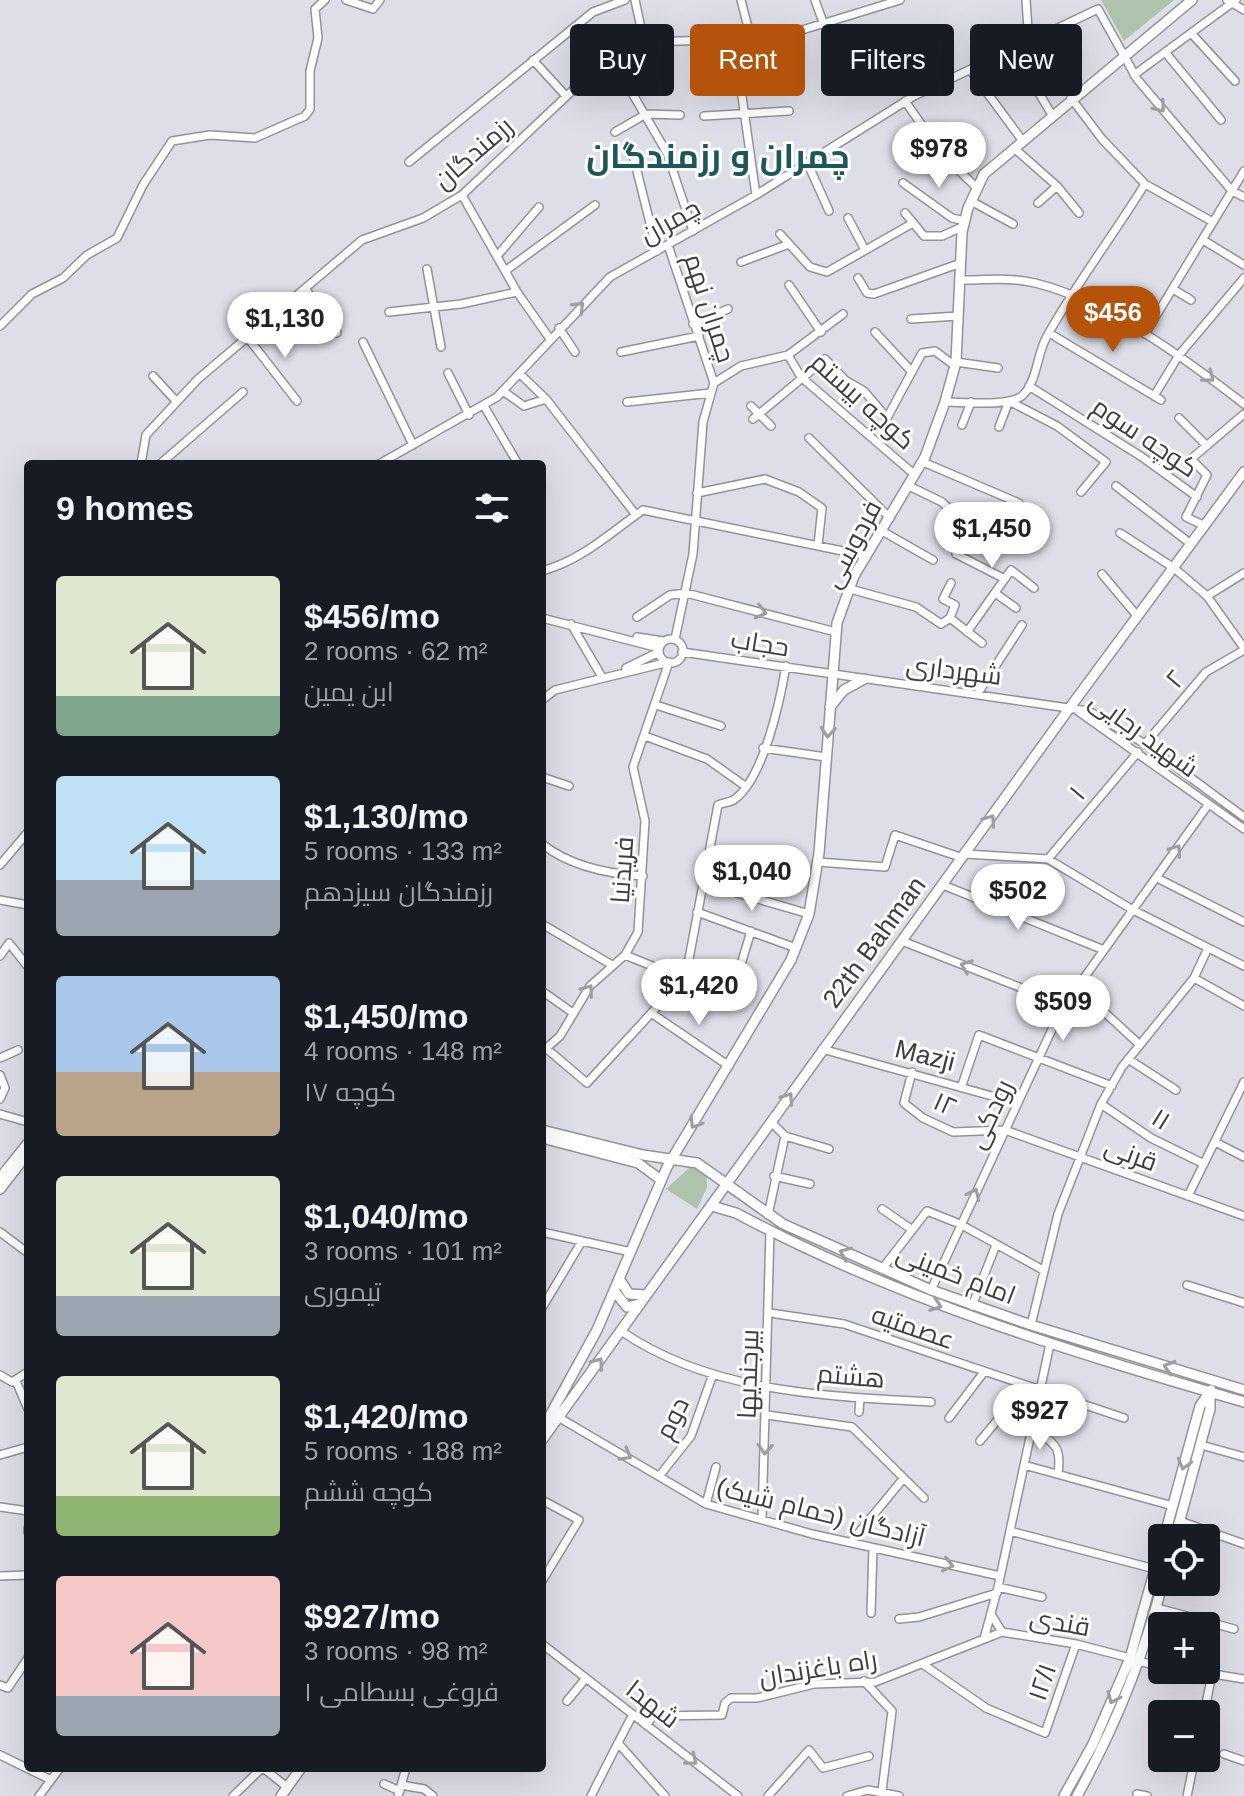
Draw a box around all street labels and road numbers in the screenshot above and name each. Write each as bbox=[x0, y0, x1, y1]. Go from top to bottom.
street label: رزمندگان bbox=[428, 111, 518, 195]
street label: چمران bbox=[635, 192, 706, 251]
street label: چمران نهم bbox=[675, 250, 742, 367]
street label: کوچه بیستم bbox=[803, 346, 921, 458]
street label: کوچه سوم bbox=[1085, 391, 1203, 486]
street label: فردوسی bbox=[817, 495, 888, 593]
street label: حجاب bbox=[729, 624, 791, 662]
street label: شهرداری bbox=[904, 649, 1004, 692]
street label: ۲ bbox=[1159, 664, 1191, 694]
street label: شهید رجایی bbox=[1084, 685, 1204, 784]
street label: ۱ bbox=[1063, 780, 1091, 806]
street label: فریدنیا bbox=[605, 836, 639, 904]
street label: 22th Bahman bbox=[816, 871, 932, 1013]
street label: Mazji bbox=[892, 1033, 958, 1077]
street label: رودکی bbox=[961, 1075, 1020, 1154]
street label: ۱۲ bbox=[929, 1086, 961, 1122]
street label: ۱۱ bbox=[1146, 1102, 1176, 1136]
street label: قرنی bbox=[1100, 1131, 1161, 1178]
street label: امام خمینی bbox=[891, 1238, 1020, 1313]
street label: عصمتیه bbox=[868, 1299, 958, 1355]
street label: بیرجندیها bbox=[731, 1328, 766, 1420]
street label: هشتم bbox=[816, 1358, 886, 1397]
street label: دوم bbox=[649, 1392, 698, 1445]
street label: آزادگان (حمام شیک) bbox=[713, 1472, 928, 1555]
street label: قندی bbox=[1028, 1602, 1092, 1642]
street label: راه باغزندان bbox=[757, 1644, 879, 1692]
street label: ۱۲/۱ bbox=[1022, 1660, 1062, 1704]
street label: شهدا bbox=[620, 1674, 686, 1735]

